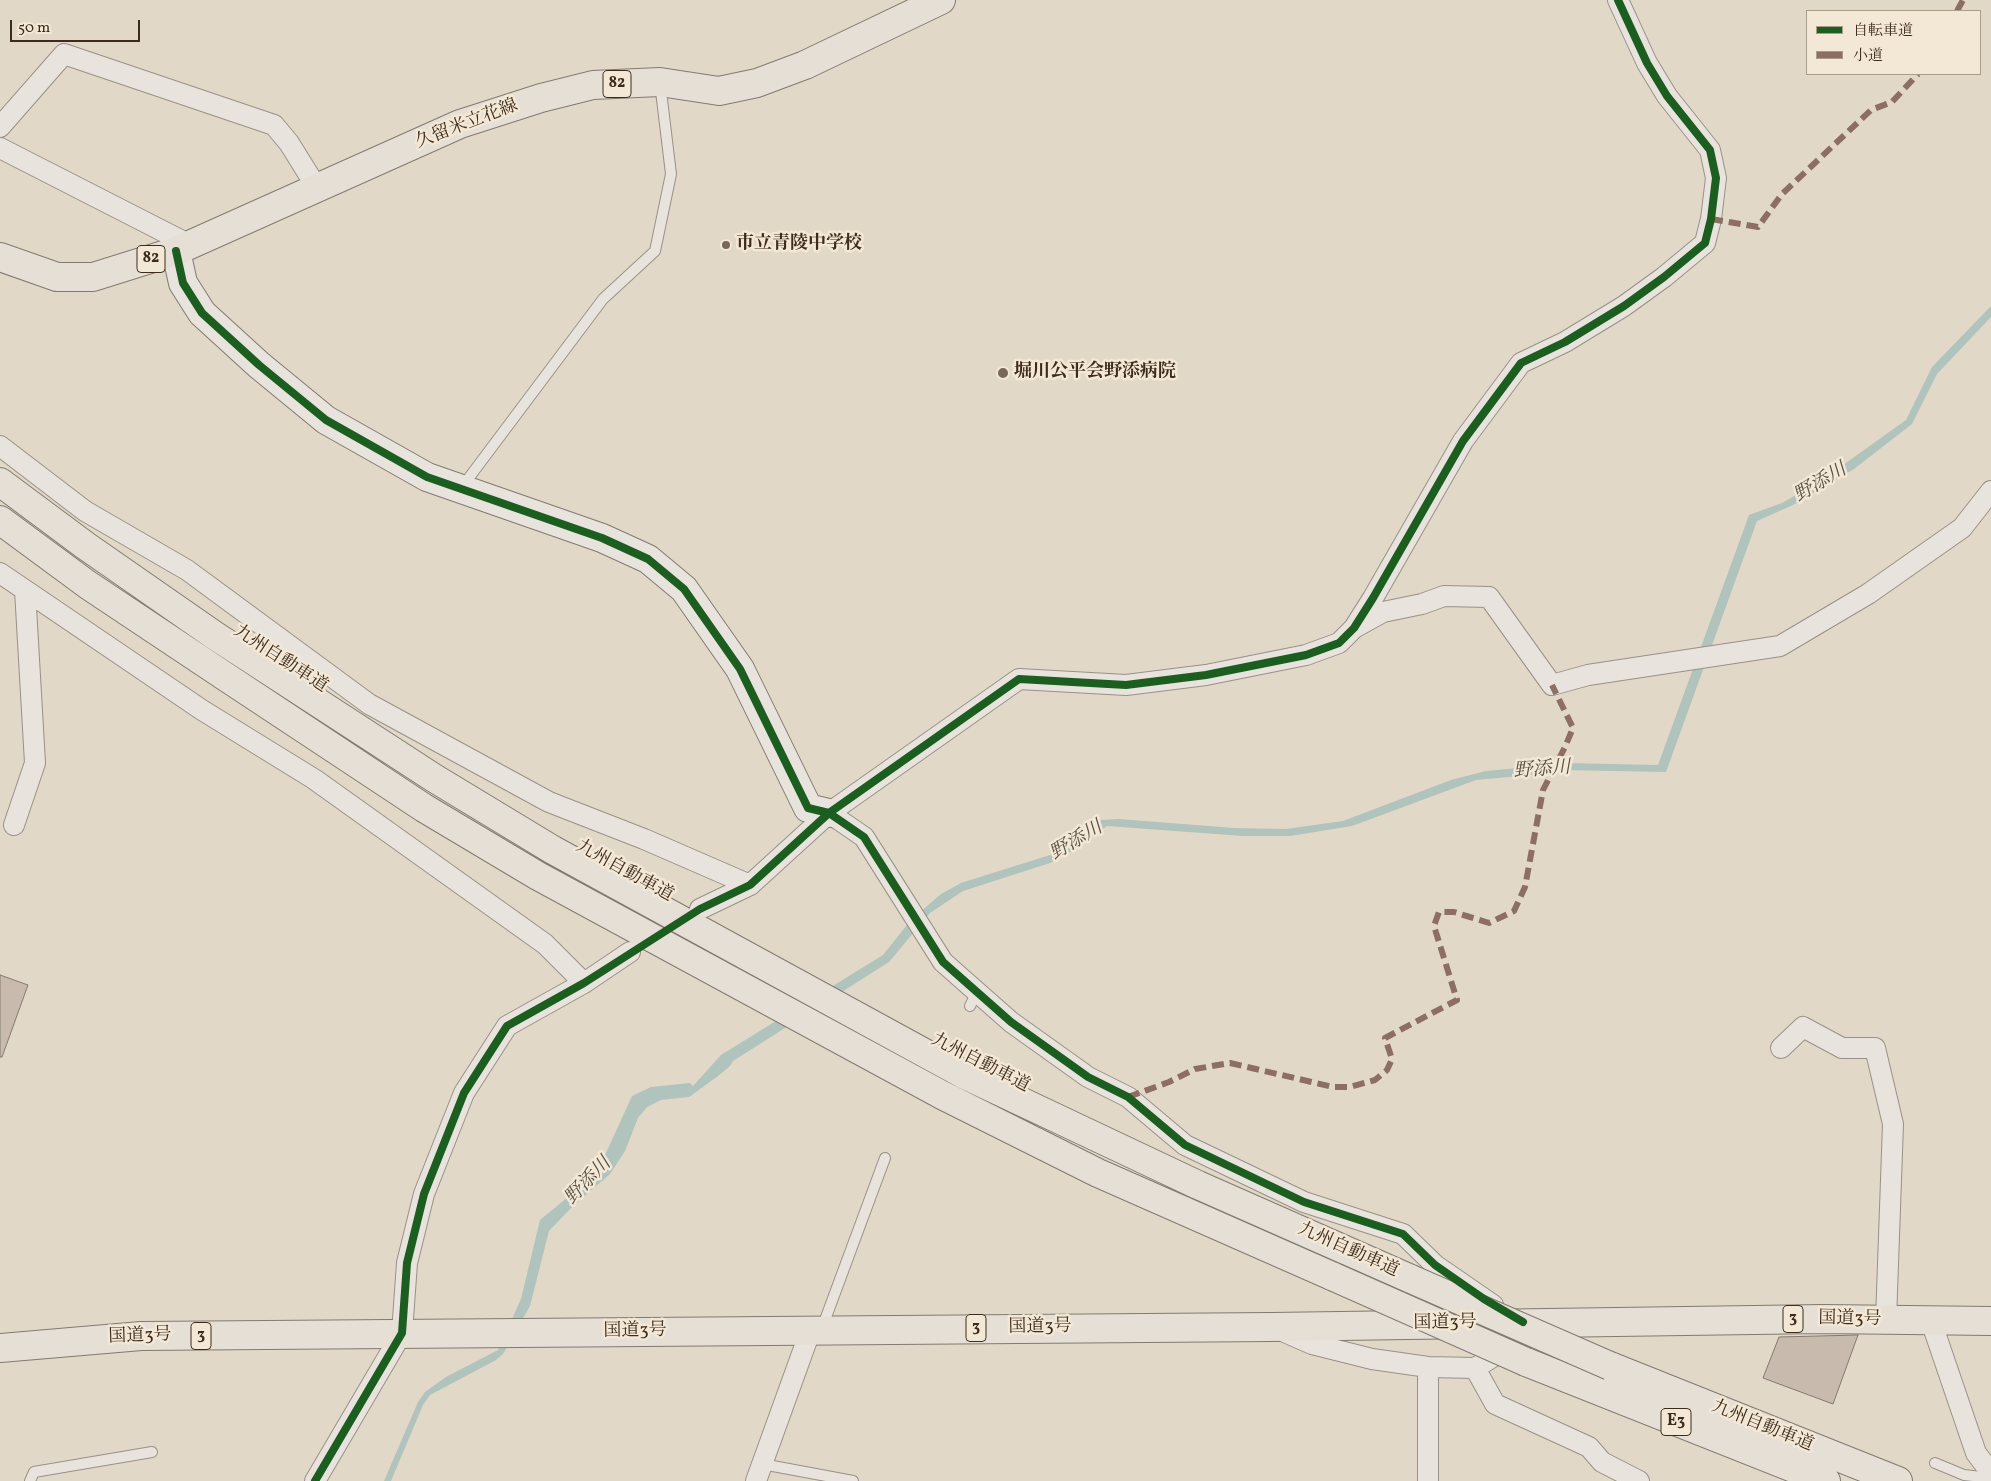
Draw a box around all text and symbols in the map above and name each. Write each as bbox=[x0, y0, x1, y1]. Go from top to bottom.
scale bar bbox=[12, 10, 142, 42]
legend bbox=[1806, 10, 1981, 75]
text: 50 m bbox=[18, 18, 50, 39]
text: 自転車道 bbox=[1853, 21, 1913, 42]
text: 小道 bbox=[1853, 46, 1883, 67]
road number: 82 bbox=[603, 70, 631, 98]
street label: 久留米立花線 bbox=[413, 96, 521, 154]
place label: 市立青陵中学校 bbox=[736, 234, 862, 256]
marker: 市立青陵中学校 bbox=[720, 239, 732, 251]
road number: 82 bbox=[137, 245, 165, 272]
place label: 堀川公平会野添病院 bbox=[1014, 362, 1176, 384]
marker: 堀川公平会野添病院 bbox=[996, 366, 1010, 380]
water label: 野添川 bbox=[1791, 460, 1851, 508]
street label: 九州自動車道 bbox=[229, 622, 331, 698]
water label: 野添川 bbox=[1513, 758, 1571, 784]
water label: 野添川 bbox=[1047, 818, 1107, 866]
street label: 九州自動車道 bbox=[572, 836, 676, 908]
street label: 九州自動車道 bbox=[927, 1030, 1033, 1098]
water label: 野添川 bbox=[561, 1154, 617, 1210]
street label: 九州自動車道 bbox=[1294, 1219, 1402, 1283]
road number: 3 bbox=[1783, 1306, 1803, 1332]
street label: 国道3号 bbox=[1818, 1309, 1882, 1331]
street label: 国道3号 bbox=[1413, 1313, 1477, 1335]
road number: 3 bbox=[966, 1315, 986, 1342]
street label: 国道3号 bbox=[1008, 1317, 1072, 1339]
street label: 国道3号 bbox=[603, 1321, 667, 1343]
road number: 3 bbox=[191, 1322, 211, 1350]
street label: 国道3号 bbox=[108, 1325, 172, 1349]
street label: 九州自動車道 bbox=[1708, 1397, 1816, 1457]
road number: E3 bbox=[1661, 1408, 1691, 1435]

